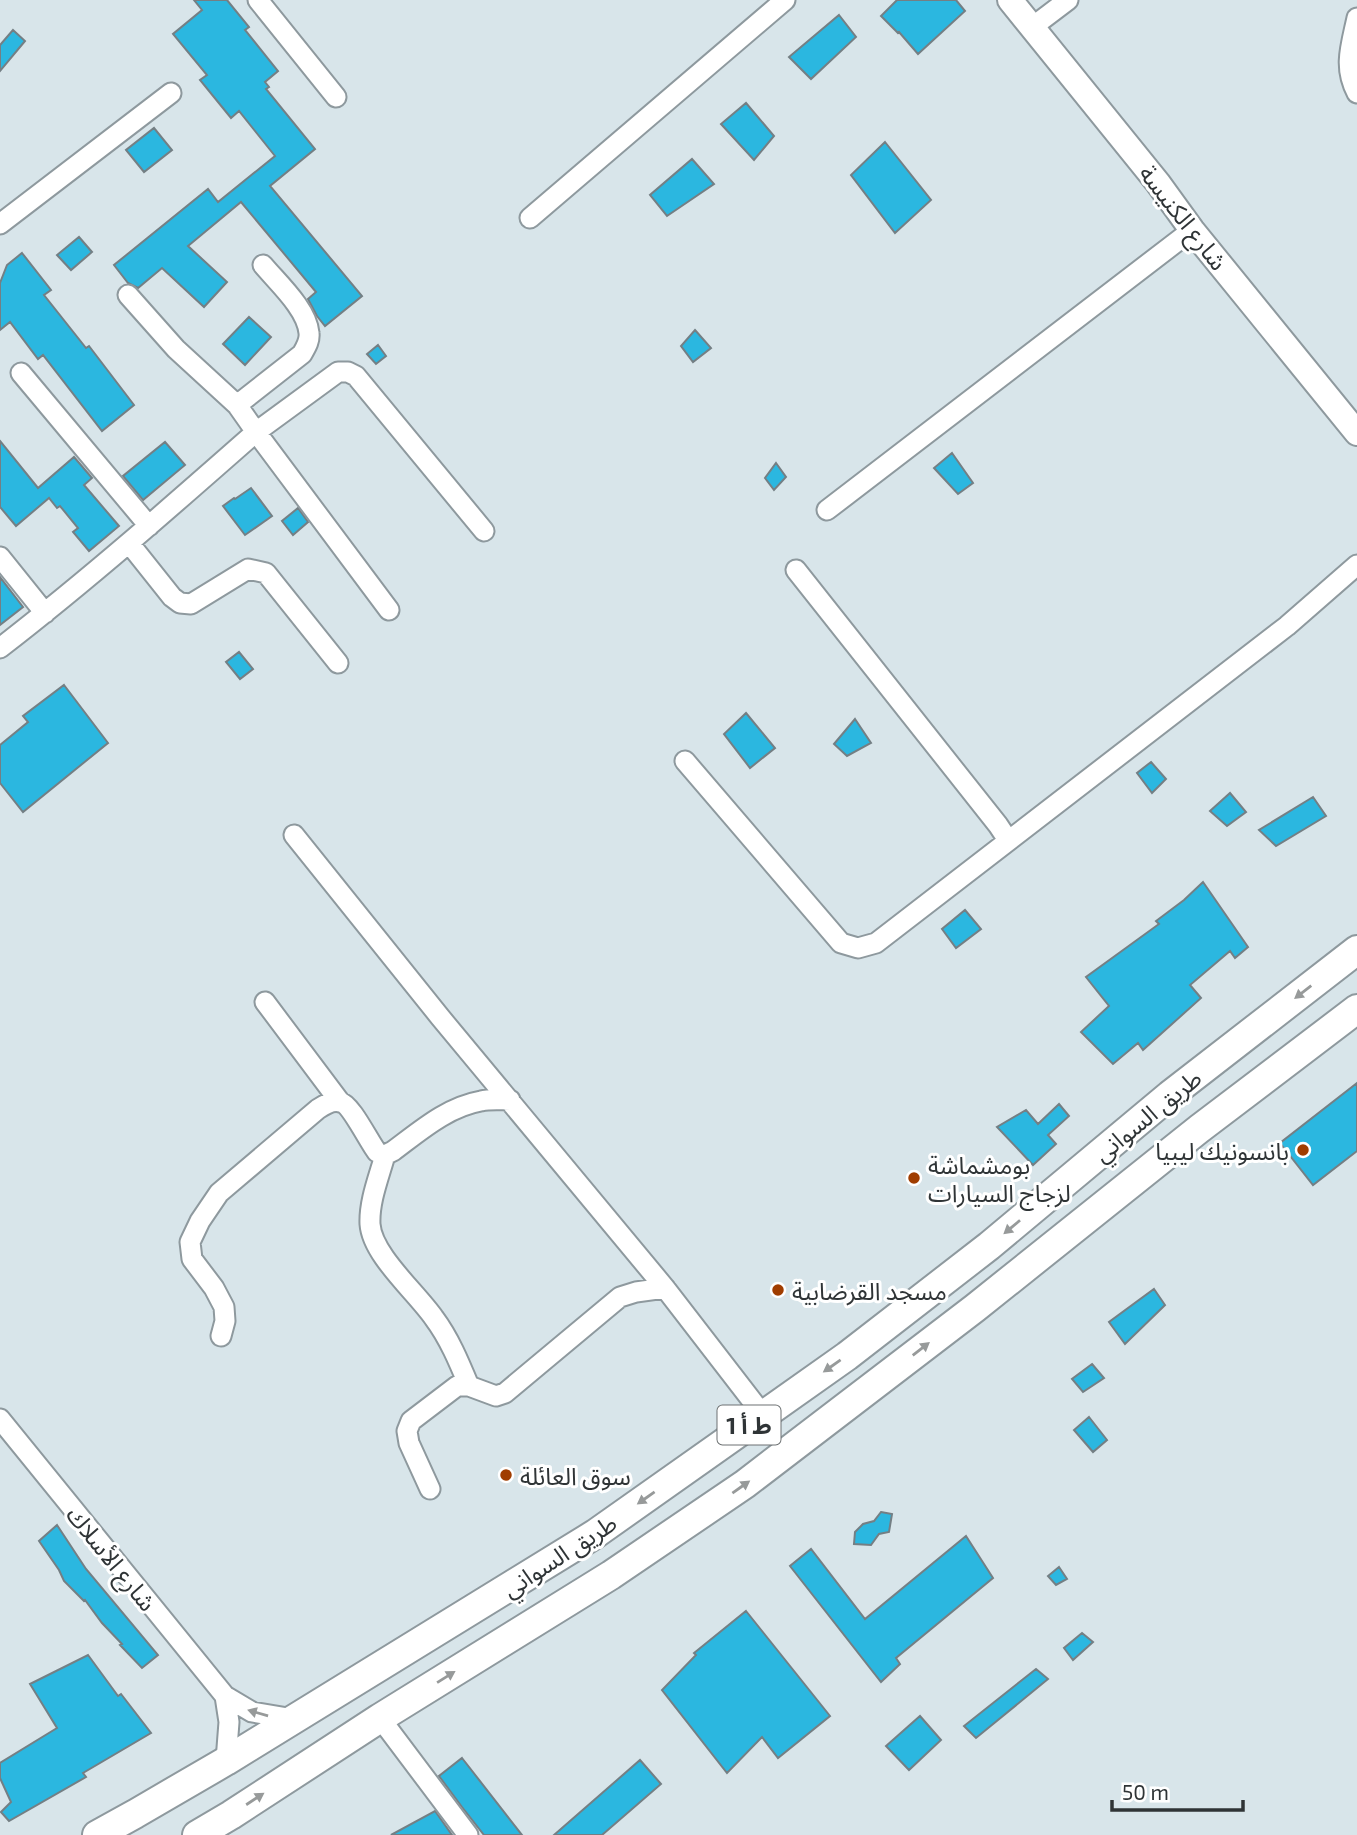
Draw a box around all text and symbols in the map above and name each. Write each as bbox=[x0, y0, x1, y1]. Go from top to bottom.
street label: شارع الكنيسة bbox=[1131, 159, 1234, 278]
one-way arrow bbox=[1294, 984, 1312, 998]
street label: طريق السواني bbox=[1087, 1063, 1210, 1172]
place label: بانسونيك ليبيا bbox=[1155, 1136, 1289, 1166]
marker: بانسونيك ليبيا bbox=[1295, 1142, 1311, 1158]
place label: بومشماشة لزجاج السيارات bbox=[928, 1150, 1071, 1211]
marker: بومشماشة لزجاج السيارات bbox=[906, 1170, 922, 1186]
one-way arrow bbox=[1003, 1219, 1021, 1235]
place label: مسجد القرضابية bbox=[792, 1276, 947, 1306]
marker: مسجد القرضابية bbox=[770, 1282, 786, 1298]
one-way arrow bbox=[912, 1342, 930, 1357]
one-way arrow bbox=[823, 1359, 841, 1373]
road number: ط أ 1 bbox=[718, 1406, 780, 1444]
place label: سوق العائلة bbox=[520, 1461, 631, 1491]
marker: سوق العائلة bbox=[498, 1467, 514, 1483]
one-way arrow bbox=[731, 1481, 750, 1494]
one-way arrow bbox=[637, 1491, 655, 1505]
street label: شارع الأسلاك bbox=[58, 1500, 163, 1619]
street label: طريق السواني bbox=[496, 1507, 625, 1607]
one-way arrow bbox=[437, 1671, 456, 1683]
one-way arrow bbox=[247, 1707, 268, 1717]
scale bar bbox=[1112, 1769, 1243, 1813]
text: 50 m bbox=[1122, 1779, 1169, 1804]
one-way arrow bbox=[245, 1793, 265, 1806]

